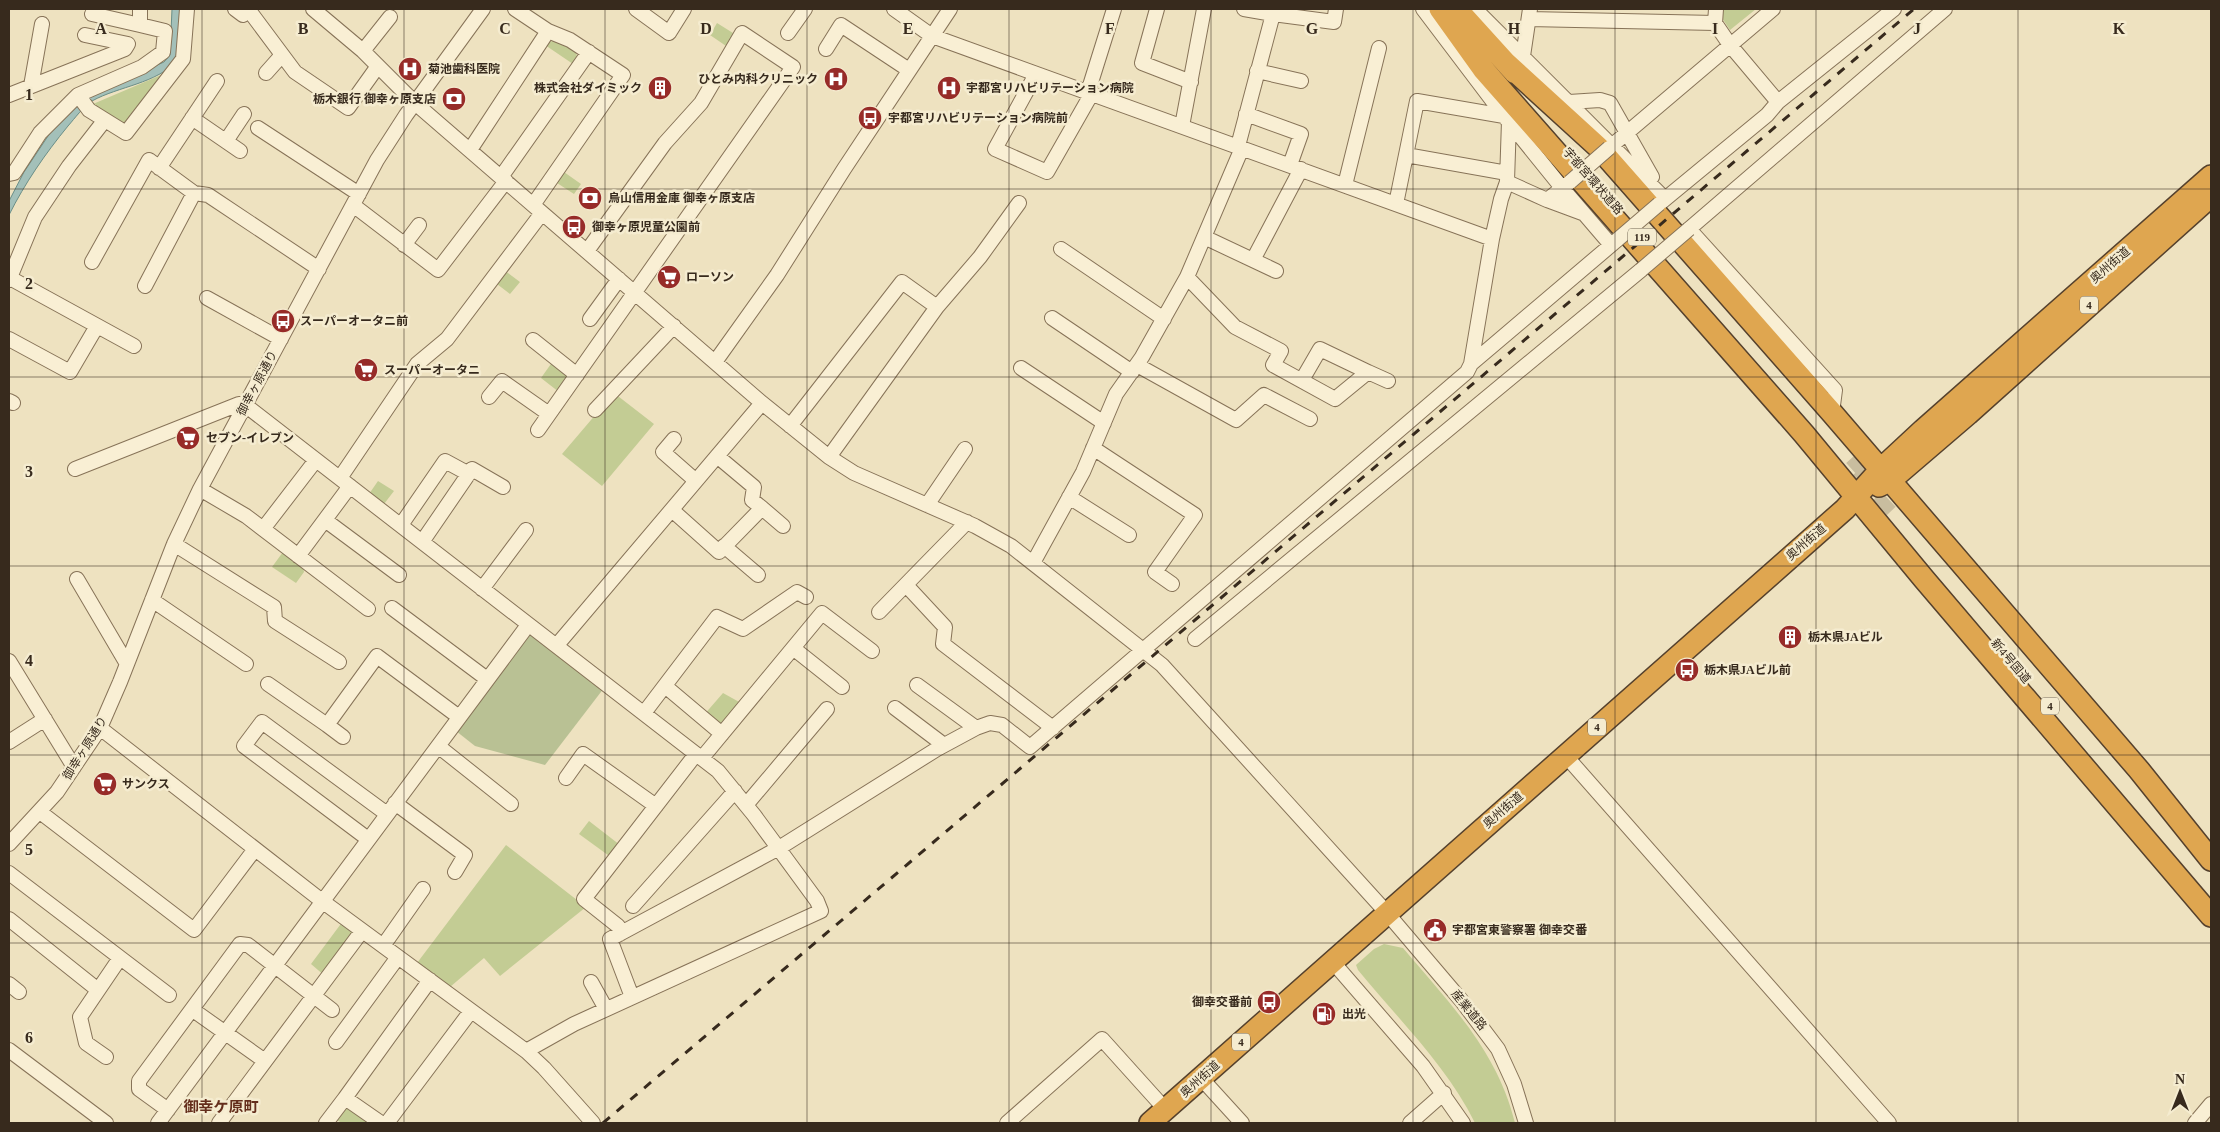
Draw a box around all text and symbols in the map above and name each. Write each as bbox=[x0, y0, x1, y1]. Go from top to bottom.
text: A bbox=[95, 20, 107, 37]
text: B bbox=[298, 20, 309, 37]
text: C bbox=[499, 20, 511, 37]
text: D bbox=[700, 20, 712, 37]
text: E bbox=[903, 20, 913, 37]
text: F bbox=[1105, 20, 1115, 37]
text: G bbox=[1306, 20, 1319, 37]
text: H bbox=[1508, 20, 1521, 37]
text: I bbox=[1712, 20, 1718, 37]
text: J bbox=[1913, 20, 1921, 37]
text: K bbox=[2113, 20, 2126, 37]
hospital icon: 菊池歯科医院 bbox=[397, 56, 423, 82]
place label: 菊池歯科医院 bbox=[428, 62, 500, 76]
hospital icon: ひとみ内科クリニック bbox=[823, 66, 849, 92]
place label: ひとみ内科クリニック bbox=[698, 72, 818, 86]
building icon: 株式会社ダイミック bbox=[647, 75, 673, 101]
hospital icon: 宇都宮リハビリテーション病院 bbox=[936, 75, 962, 101]
place label: 株式会社ダイミック bbox=[534, 81, 642, 95]
place label: 宇都宮リハビリテーション病院 bbox=[966, 81, 1134, 95]
text: 1 bbox=[25, 86, 33, 103]
bank icon: 栃木銀行 御幸ヶ原支店 bbox=[441, 86, 467, 112]
place label: 栃木銀行 御幸ヶ原支店 bbox=[313, 92, 436, 106]
bus stop icon: 宇都宮リハビリテーション病院前 bbox=[857, 105, 883, 131]
place label: 宇都宮リハビリテーション病院前 bbox=[888, 111, 1068, 125]
street label: 宇都宮環状道路 bbox=[1560, 145, 1626, 217]
bank icon: 烏山信用金庫 御幸ヶ原支店 bbox=[577, 185, 603, 211]
place label: 烏山信用金庫 御幸ヶ原支店 bbox=[608, 191, 755, 205]
bus stop icon: 御幸ヶ原児童公園前 bbox=[561, 214, 587, 240]
place label: 御幸ヶ原児童公園前 bbox=[592, 220, 700, 234]
road number: 119 bbox=[1628, 228, 1656, 246]
street label: 奥州街道 bbox=[2087, 244, 2133, 286]
supermarket icon: ローソン bbox=[656, 264, 682, 290]
place label: ローソン bbox=[686, 270, 734, 284]
text: 2 bbox=[25, 275, 33, 292]
road number: 4 bbox=[2080, 296, 2098, 314]
bus stop icon: スーパーオータニ前 bbox=[270, 308, 296, 334]
place label: スーパーオータニ前 bbox=[300, 314, 408, 328]
street label: 御幸ヶ原通り bbox=[234, 348, 280, 418]
supermarket icon: スーパーオータニ bbox=[353, 357, 379, 383]
place label: スーパーオータニ bbox=[384, 363, 480, 377]
supermarket icon: セブン-イレブン bbox=[175, 425, 201, 451]
place label: セブン-イレブン bbox=[206, 431, 294, 445]
text: 3 bbox=[25, 463, 33, 480]
street label: 奥州街道 bbox=[1783, 521, 1829, 563]
building icon: 栃木県JAビル bbox=[1777, 624, 1803, 650]
place label: 栃木県JAビル bbox=[1808, 630, 1883, 644]
street label: 新4号国道 bbox=[1988, 636, 2034, 686]
text: 4 bbox=[25, 652, 33, 669]
bus stop icon: 栃木県JAビル前 bbox=[1674, 657, 1700, 683]
place label: 栃木県JAビル前 bbox=[1704, 663, 1791, 677]
road number: 4 bbox=[2041, 698, 2059, 714]
street label: 御幸ヶ原通り bbox=[60, 714, 110, 782]
road number: 4 bbox=[1588, 719, 1606, 736]
supermarket icon: サンクス bbox=[92, 771, 118, 797]
place label: サンクス bbox=[122, 777, 170, 791]
street label: 奥州街道 bbox=[1480, 789, 1526, 831]
text: 5 bbox=[25, 841, 33, 858]
public building icon: 宇都宮東警察署 御幸交番 bbox=[1422, 917, 1448, 943]
place label: 宇都宮東警察署 御幸交番 bbox=[1452, 923, 1588, 937]
street label: 産業道路 bbox=[1448, 987, 1490, 1033]
bus stop icon: 御幸交番前 bbox=[1256, 989, 1282, 1015]
place label: 御幸交番前 bbox=[1192, 995, 1252, 1009]
fuel station icon: 出光 bbox=[1311, 1001, 1337, 1027]
place label: 出光 bbox=[1342, 1007, 1366, 1021]
text: 6 bbox=[25, 1029, 33, 1046]
road number: 4 bbox=[1232, 1034, 1250, 1050]
street label: 奥州街道 bbox=[1177, 1058, 1223, 1100]
north arrow bbox=[2155, 1067, 2205, 1117]
text: N bbox=[2175, 1072, 2185, 1087]
district label: 御幸ケ原町 bbox=[183, 1099, 259, 1115]

